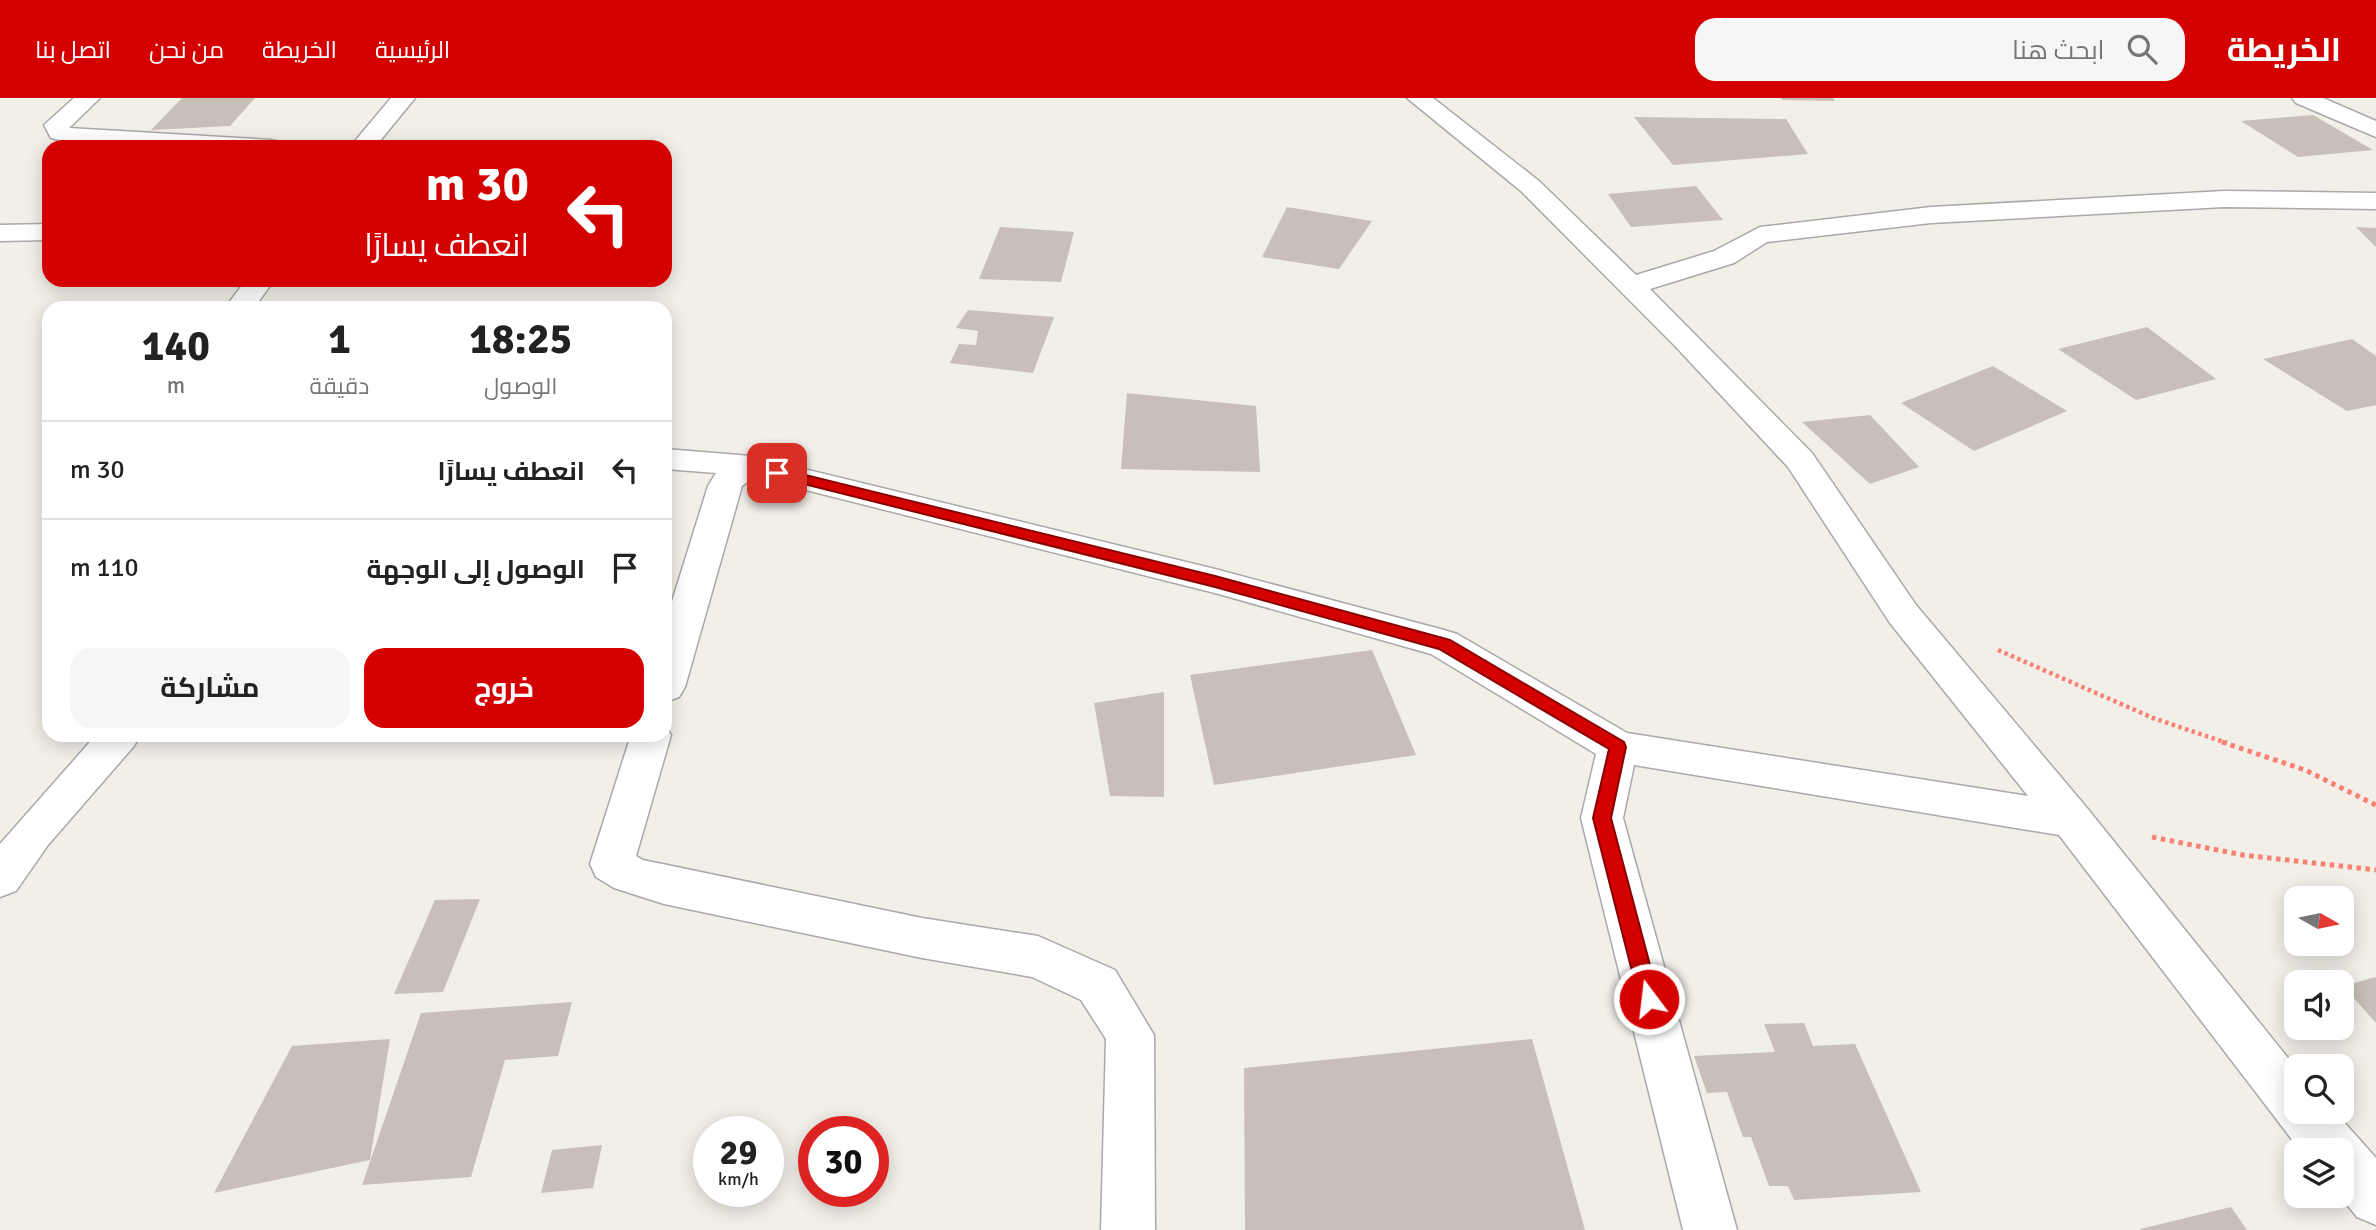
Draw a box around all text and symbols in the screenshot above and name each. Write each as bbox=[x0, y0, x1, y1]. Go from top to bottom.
search box bbox=[1695, 18, 2185, 81]
icon: search bbox=[2123, 30, 2161, 68]
text: الخريطة bbox=[2227, 30, 2341, 71]
text: اتصل بنا bbox=[35, 35, 111, 65]
text: من نحن bbox=[149, 35, 224, 65]
text: الخريطة bbox=[262, 35, 337, 65]
text: الرئيسية bbox=[375, 35, 450, 65]
text: ابحث هنا bbox=[2012, 35, 2105, 67]
text: 30 m bbox=[426, 154, 529, 214]
icon: left bbox=[553, 168, 644, 259]
text: انعطف يسارًا bbox=[364, 226, 529, 265]
text: 1 bbox=[328, 314, 351, 365]
text: 18:25 bbox=[469, 314, 572, 365]
text: 140 bbox=[142, 321, 210, 372]
text: m bbox=[167, 371, 185, 400]
text: دقيقة bbox=[310, 372, 369, 401]
text: الوصول bbox=[484, 372, 557, 401]
pin bbox=[747, 443, 807, 503]
icon: left bbox=[606, 451, 644, 489]
text: 30 m bbox=[70, 454, 125, 486]
icon: arrive bbox=[758, 454, 796, 492]
text: انعطف يسارًا bbox=[437, 456, 585, 488]
icon: arrive bbox=[606, 549, 644, 587]
text: 110 m bbox=[70, 552, 139, 584]
text: الوصول إلى الوجهة bbox=[366, 554, 585, 586]
button: مشاركة bbox=[70, 648, 350, 728]
button: خروج bbox=[364, 648, 644, 728]
north arrow bbox=[2284, 886, 2354, 956]
map controls bbox=[2284, 886, 2354, 1208]
position arrow bbox=[1612, 962, 1686, 1036]
button: sound bbox=[2284, 970, 2354, 1040]
button: search bbox=[2284, 1054, 2354, 1124]
speed limit sign: 30 bbox=[798, 1116, 889, 1207]
text: 29 bbox=[720, 1131, 757, 1174]
button: layers bbox=[2284, 1138, 2354, 1208]
text: km/h bbox=[718, 1168, 759, 1190]

